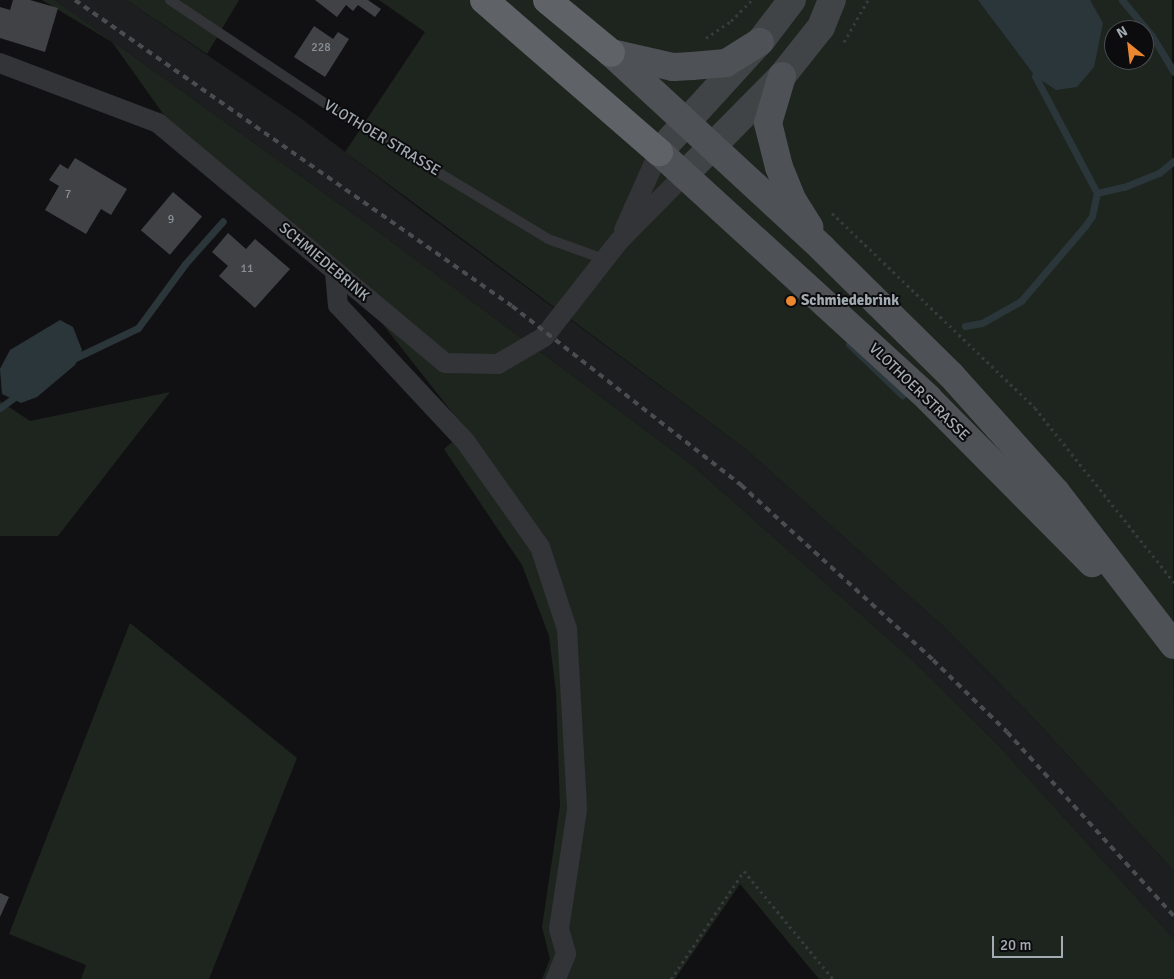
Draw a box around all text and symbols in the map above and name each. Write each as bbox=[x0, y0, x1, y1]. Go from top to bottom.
north arrow bbox=[1104, 20, 1154, 70]
text: N bbox=[1114, 23, 1130, 42]
house number: 228 bbox=[311, 41, 331, 55]
street label: VLOTHOER STRASSE bbox=[321, 96, 443, 180]
house number: 7 bbox=[65, 188, 71, 202]
house number: 9 bbox=[168, 213, 174, 227]
street label: SCHMIEDEBRINK bbox=[275, 219, 373, 305]
house number: 11 bbox=[241, 262, 253, 276]
place label: Schmiedebrink bbox=[801, 292, 899, 310]
marker: Schmiedebrink bbox=[785, 295, 797, 307]
street label: VLOTHOER STRASSE bbox=[865, 340, 973, 444]
scale bar bbox=[994, 926, 1065, 958]
text: 20 m bbox=[1000, 936, 1031, 954]

